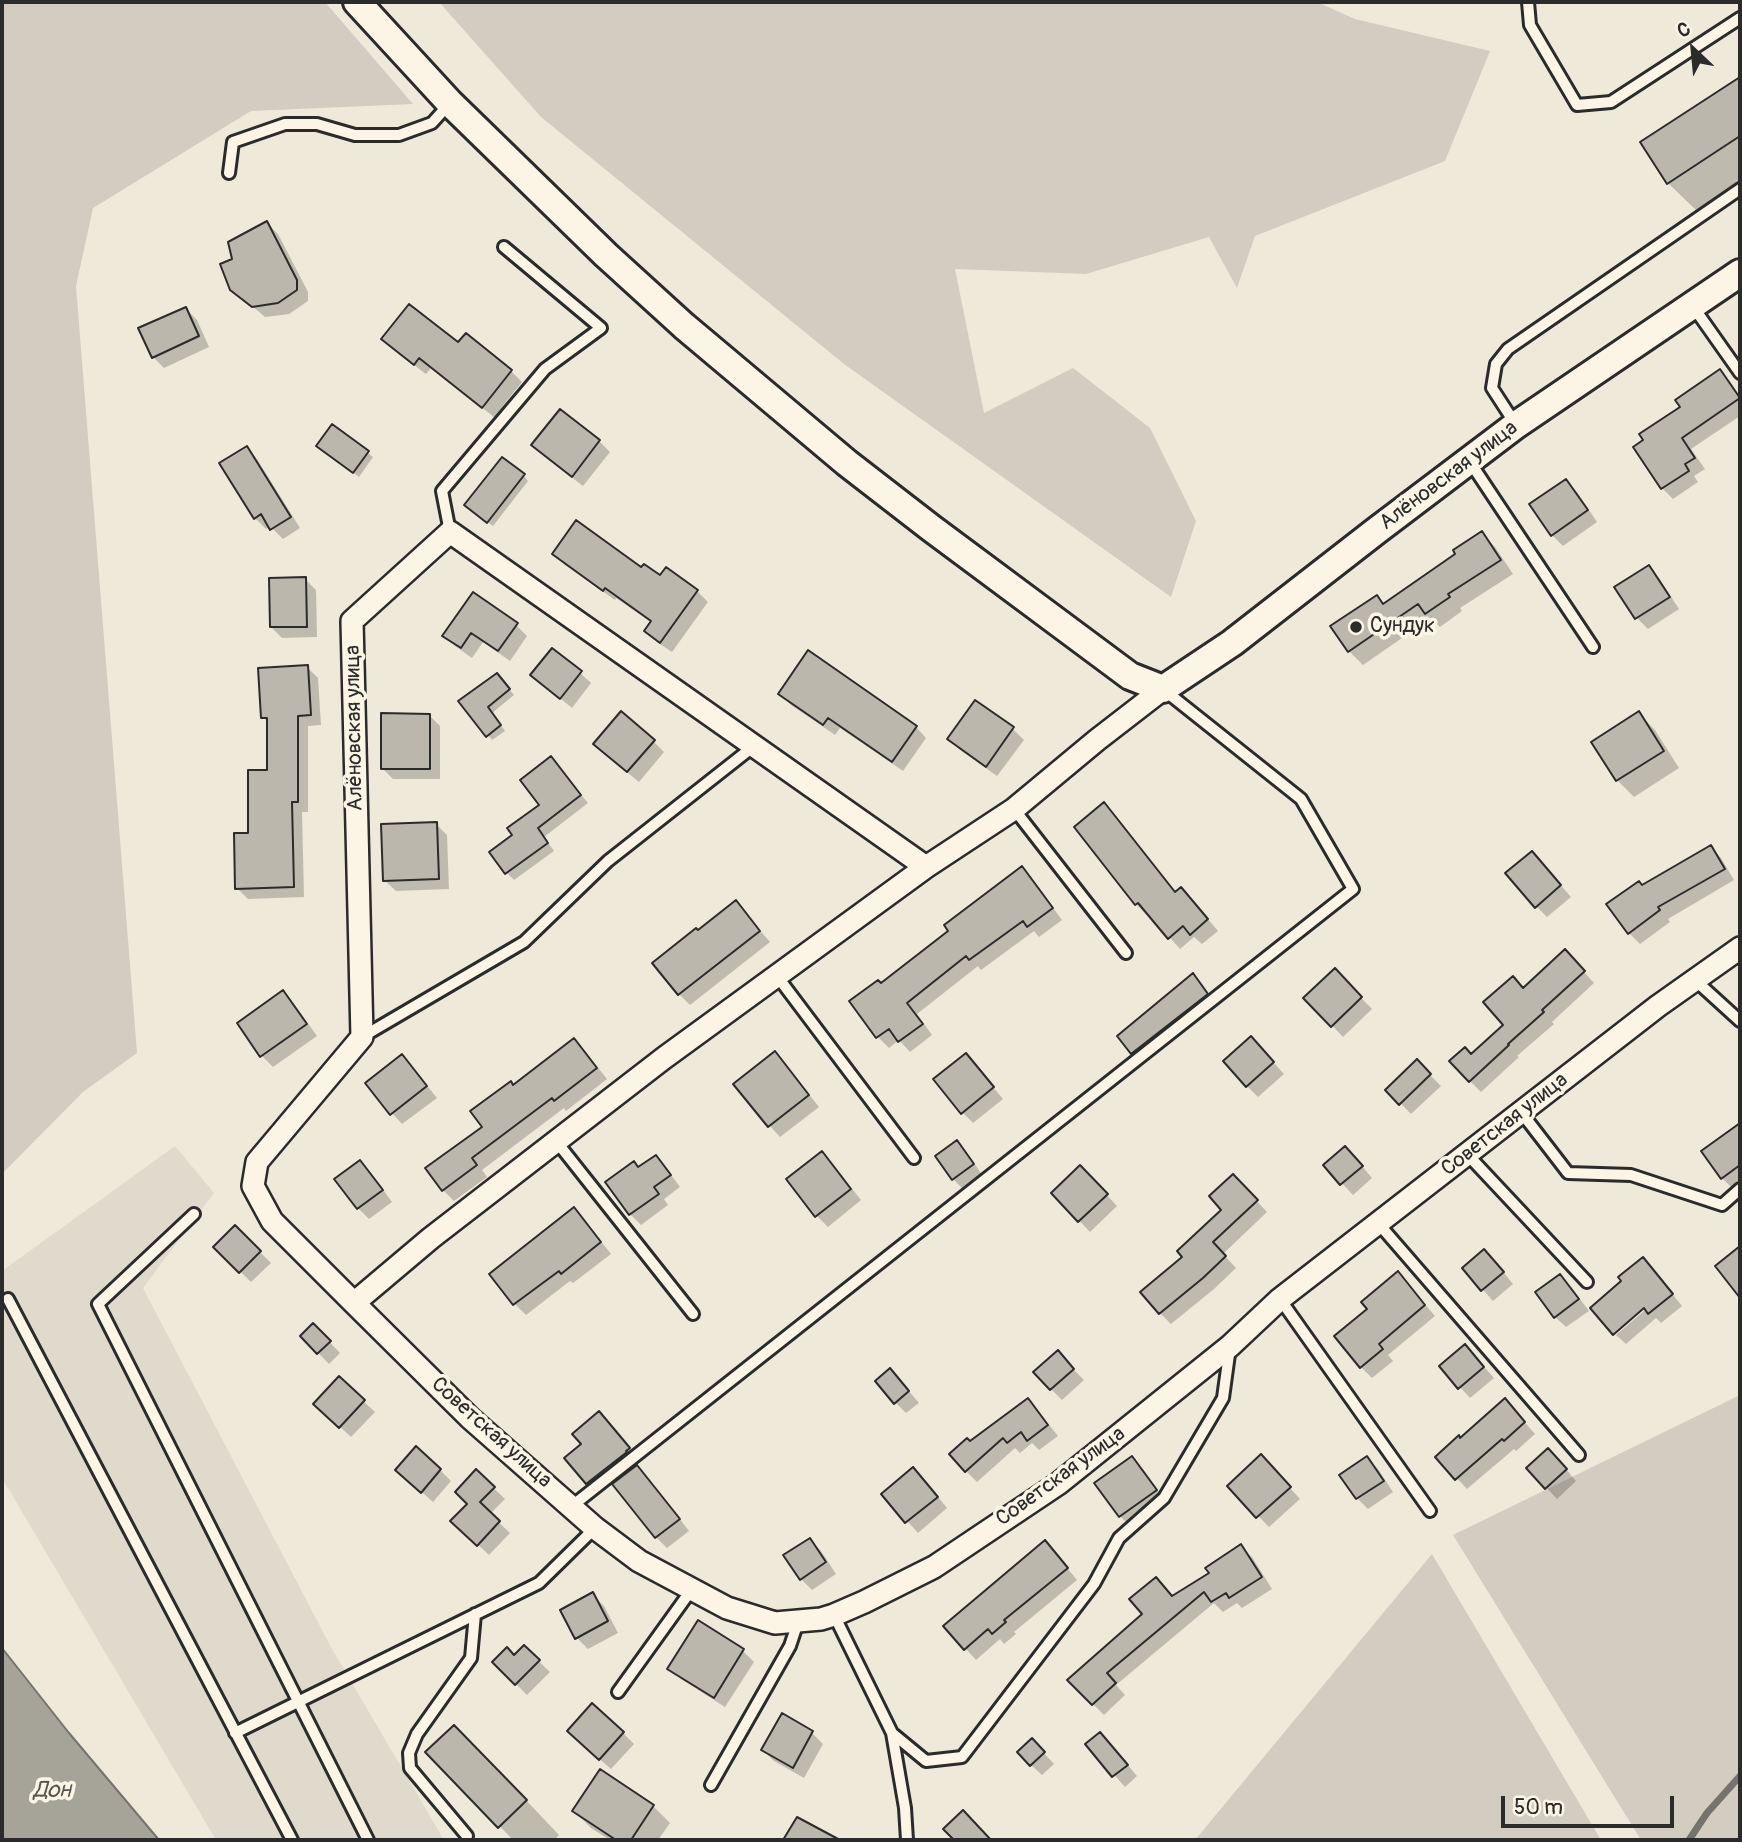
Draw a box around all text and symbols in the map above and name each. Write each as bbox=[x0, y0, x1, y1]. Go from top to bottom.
north arrow bbox=[1658, 14, 1728, 84]
text: С bbox=[1673, 17, 1694, 43]
street label: Алёновская улица bbox=[1375, 416, 1523, 536]
place label: Сундук bbox=[1370, 614, 1435, 640]
marker: Сундук bbox=[1348, 619, 1364, 635]
street label: Алёновская улица bbox=[341, 645, 369, 811]
street label: Советская улица bbox=[1437, 1068, 1573, 1182]
street label: Советская улица bbox=[426, 1372, 556, 1494]
street label: Советская улица bbox=[992, 1422, 1130, 1532]
water label: Дон bbox=[33, 1777, 71, 1805]
scale bar bbox=[1504, 1783, 1677, 1827]
text: 50 m bbox=[1514, 1794, 1563, 1821]

